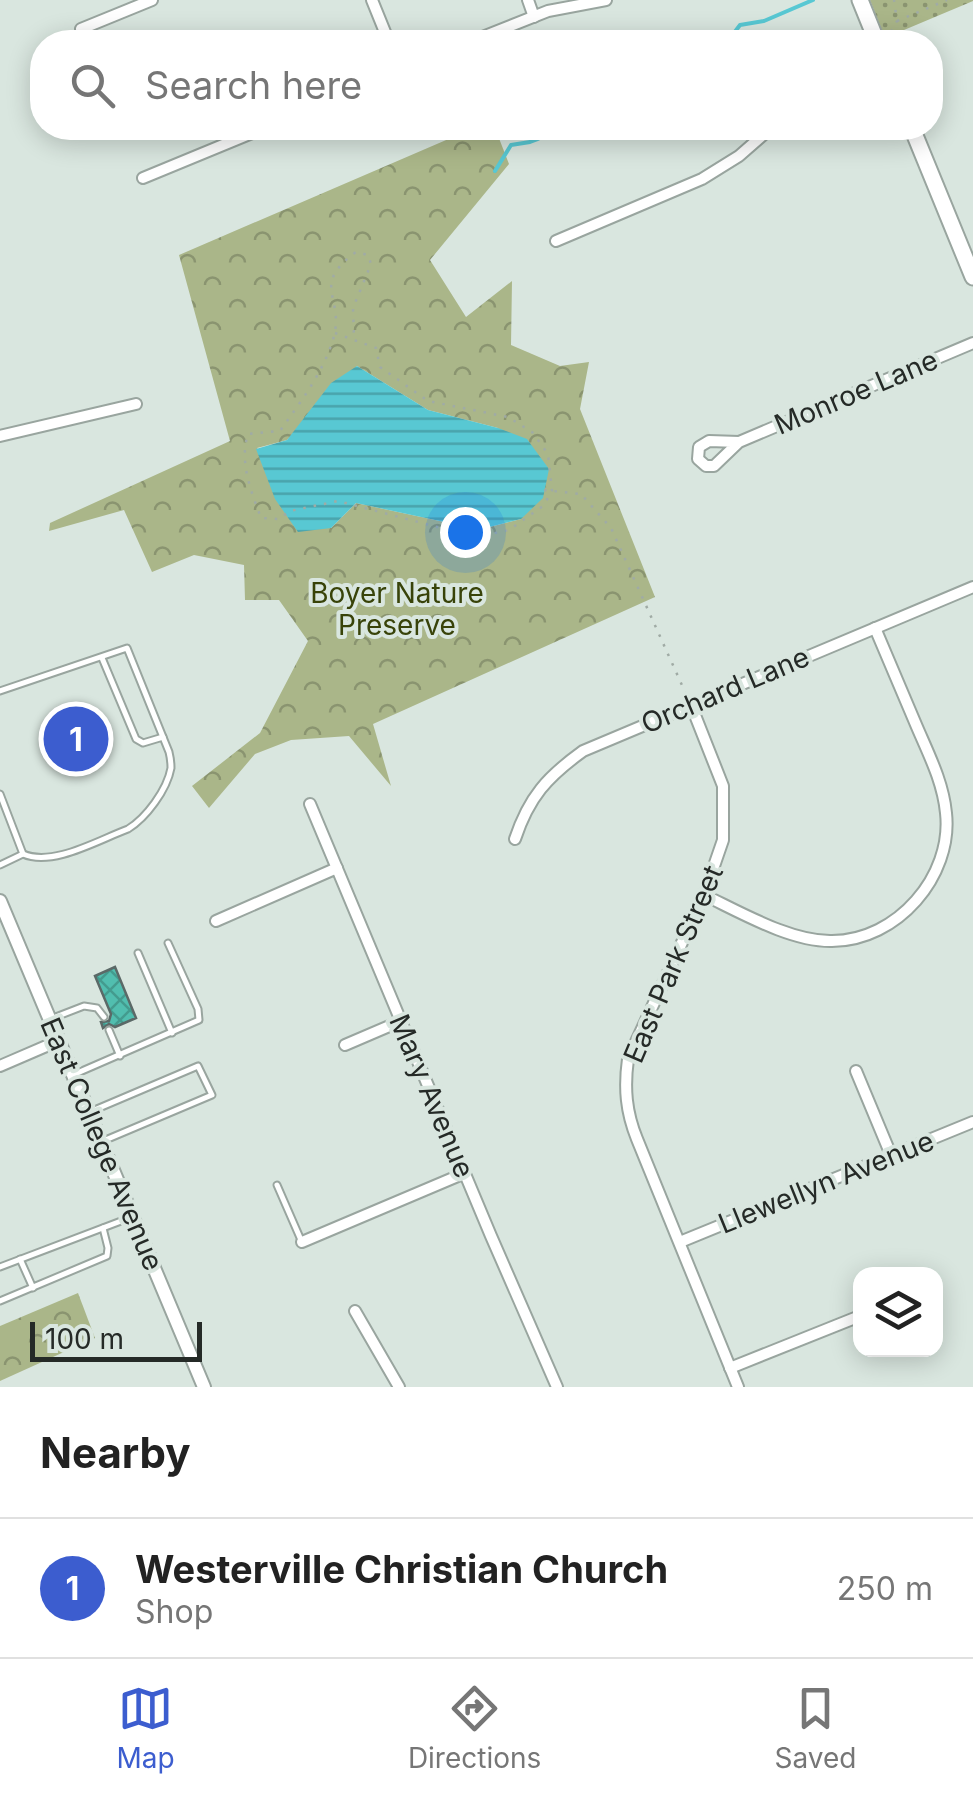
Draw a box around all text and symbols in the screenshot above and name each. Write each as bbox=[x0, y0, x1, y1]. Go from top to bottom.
search box bbox=[30, 30, 943, 140]
icon: search bbox=[65, 58, 120, 113]
text: Search here bbox=[145, 62, 362, 108]
street label: Monroe Lane bbox=[769, 342, 943, 442]
your location bbox=[440, 507, 491, 558]
park label: Boyer Nature Preserve bbox=[310, 576, 484, 642]
street label: Orchard Lane bbox=[636, 639, 814, 741]
pin: 1 bbox=[44, 702, 108, 776]
street label: East Park Street bbox=[616, 860, 730, 1068]
street label: Mary Avenue bbox=[382, 1009, 482, 1183]
street label: East College Avenue bbox=[33, 1013, 171, 1275]
street label: Llewellyn Avenue bbox=[713, 1123, 939, 1241]
map controls bbox=[853, 1267, 943, 1357]
button: layers bbox=[853, 1267, 943, 1357]
scale bar bbox=[30, 1317, 202, 1362]
text: 100 m bbox=[45, 1322, 124, 1356]
text: Nearby bbox=[40, 1427, 191, 1478]
text: Westerville Christian Church bbox=[135, 1546, 668, 1592]
text: 1 bbox=[66, 1569, 79, 1608]
text: 250 m bbox=[837, 1569, 933, 1608]
text: Shop bbox=[135, 1592, 213, 1631]
tab: Map bbox=[117, 1681, 175, 1775]
tab: Directions bbox=[408, 1681, 541, 1775]
tab: Saved bbox=[774, 1681, 856, 1775]

